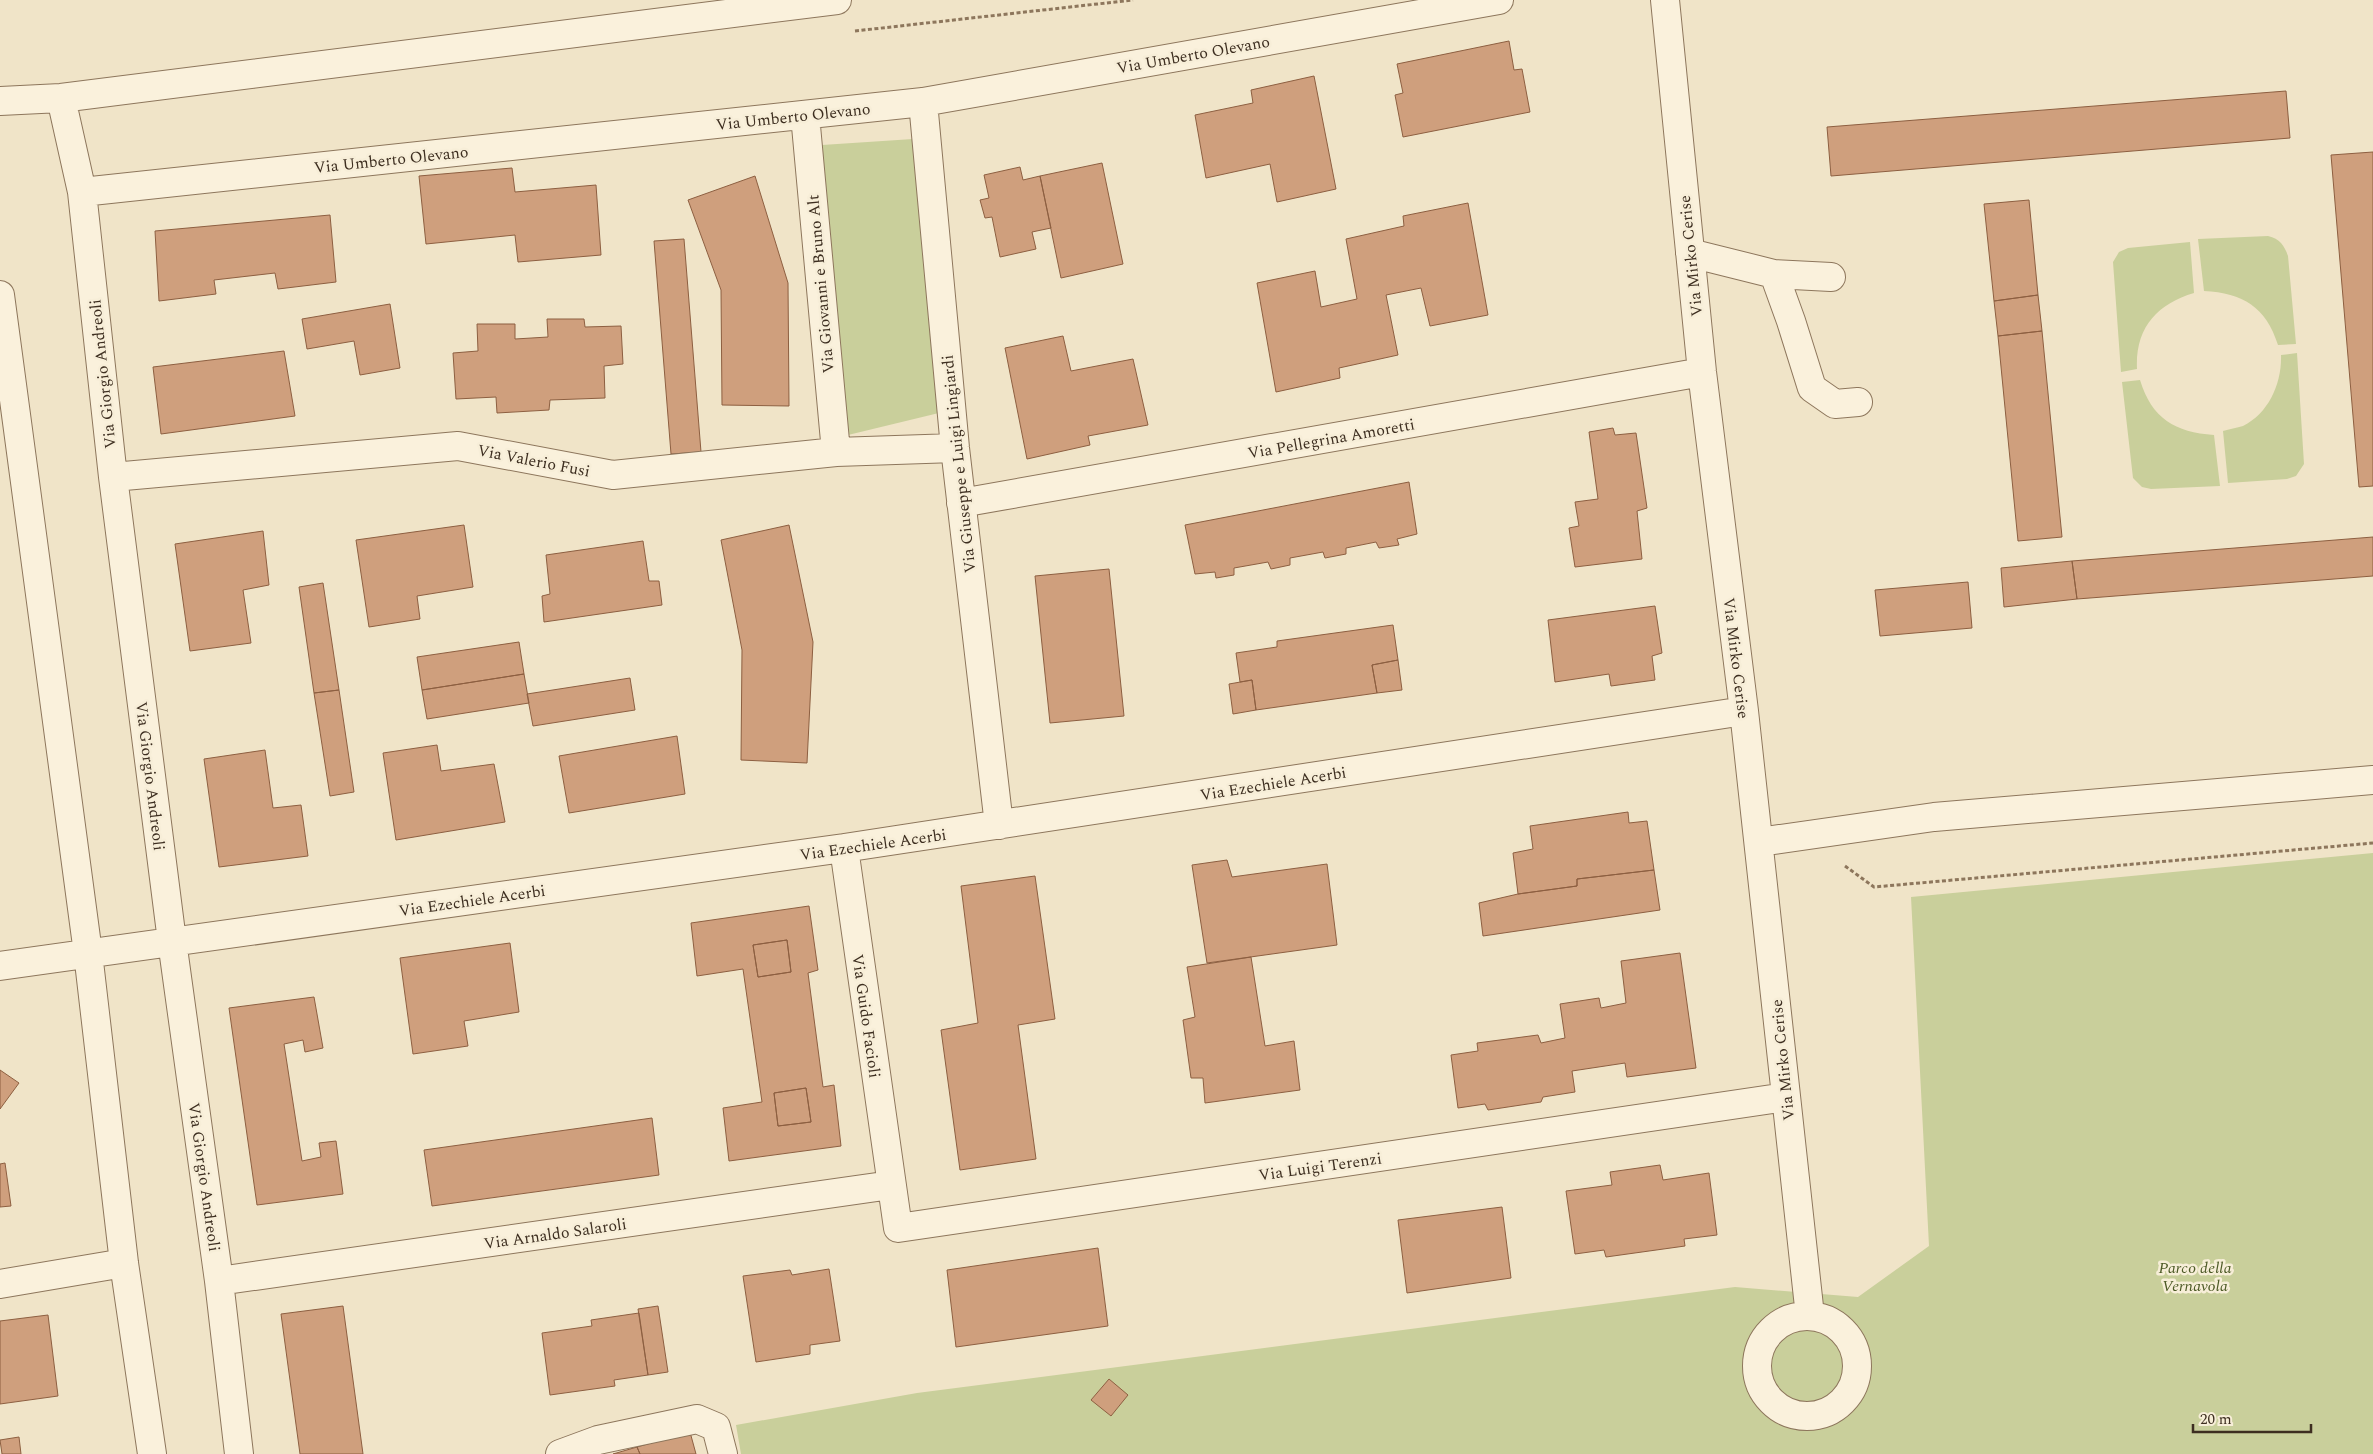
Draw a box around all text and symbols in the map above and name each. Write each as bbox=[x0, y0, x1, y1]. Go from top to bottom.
street label: Via Umberto Olevano bbox=[1115, 30, 1272, 80]
street label: Via Umberto Olevano bbox=[715, 97, 872, 137]
street label: Via Umberto Olevano bbox=[313, 140, 470, 180]
street label: Via Giovanni e Bruno Alt bbox=[801, 193, 841, 374]
street label: Via Mirko Cerise bbox=[1673, 194, 1709, 318]
street label: Via Giorgio Andreoli bbox=[83, 298, 123, 450]
street label: Via Giuseppe e Luigi Lingiardi bbox=[936, 354, 982, 574]
street label: Via Pellegrina Amoretti bbox=[1246, 412, 1417, 466]
street label: Via Valerio Fusi bbox=[475, 438, 592, 484]
street label: Via Mirko Cerise bbox=[1717, 596, 1755, 720]
street label: Via Giorgio Andreoli bbox=[129, 700, 171, 852]
street label: Via Ezechiele Acerbi bbox=[1198, 761, 1348, 807]
street label: Via Ezechiele Acerbi bbox=[798, 823, 948, 867]
street label: Via Ezechiele Acerbi bbox=[397, 879, 547, 923]
street label: Via Guido Facioli bbox=[845, 953, 887, 1080]
street label: Via Mirko Cerise bbox=[1765, 998, 1801, 1122]
street label: Via Giorgio Andreoli bbox=[182, 1101, 226, 1253]
street label: Via Luigi Terenzi bbox=[1257, 1146, 1383, 1188]
street label: Via Arnaldo Salaroli bbox=[482, 1212, 628, 1256]
park label: Parco della Vernavola bbox=[2158, 1256, 2232, 1298]
scale bar bbox=[2193, 1402, 2310, 1434]
text: 20 m bbox=[2200, 1408, 2232, 1431]

